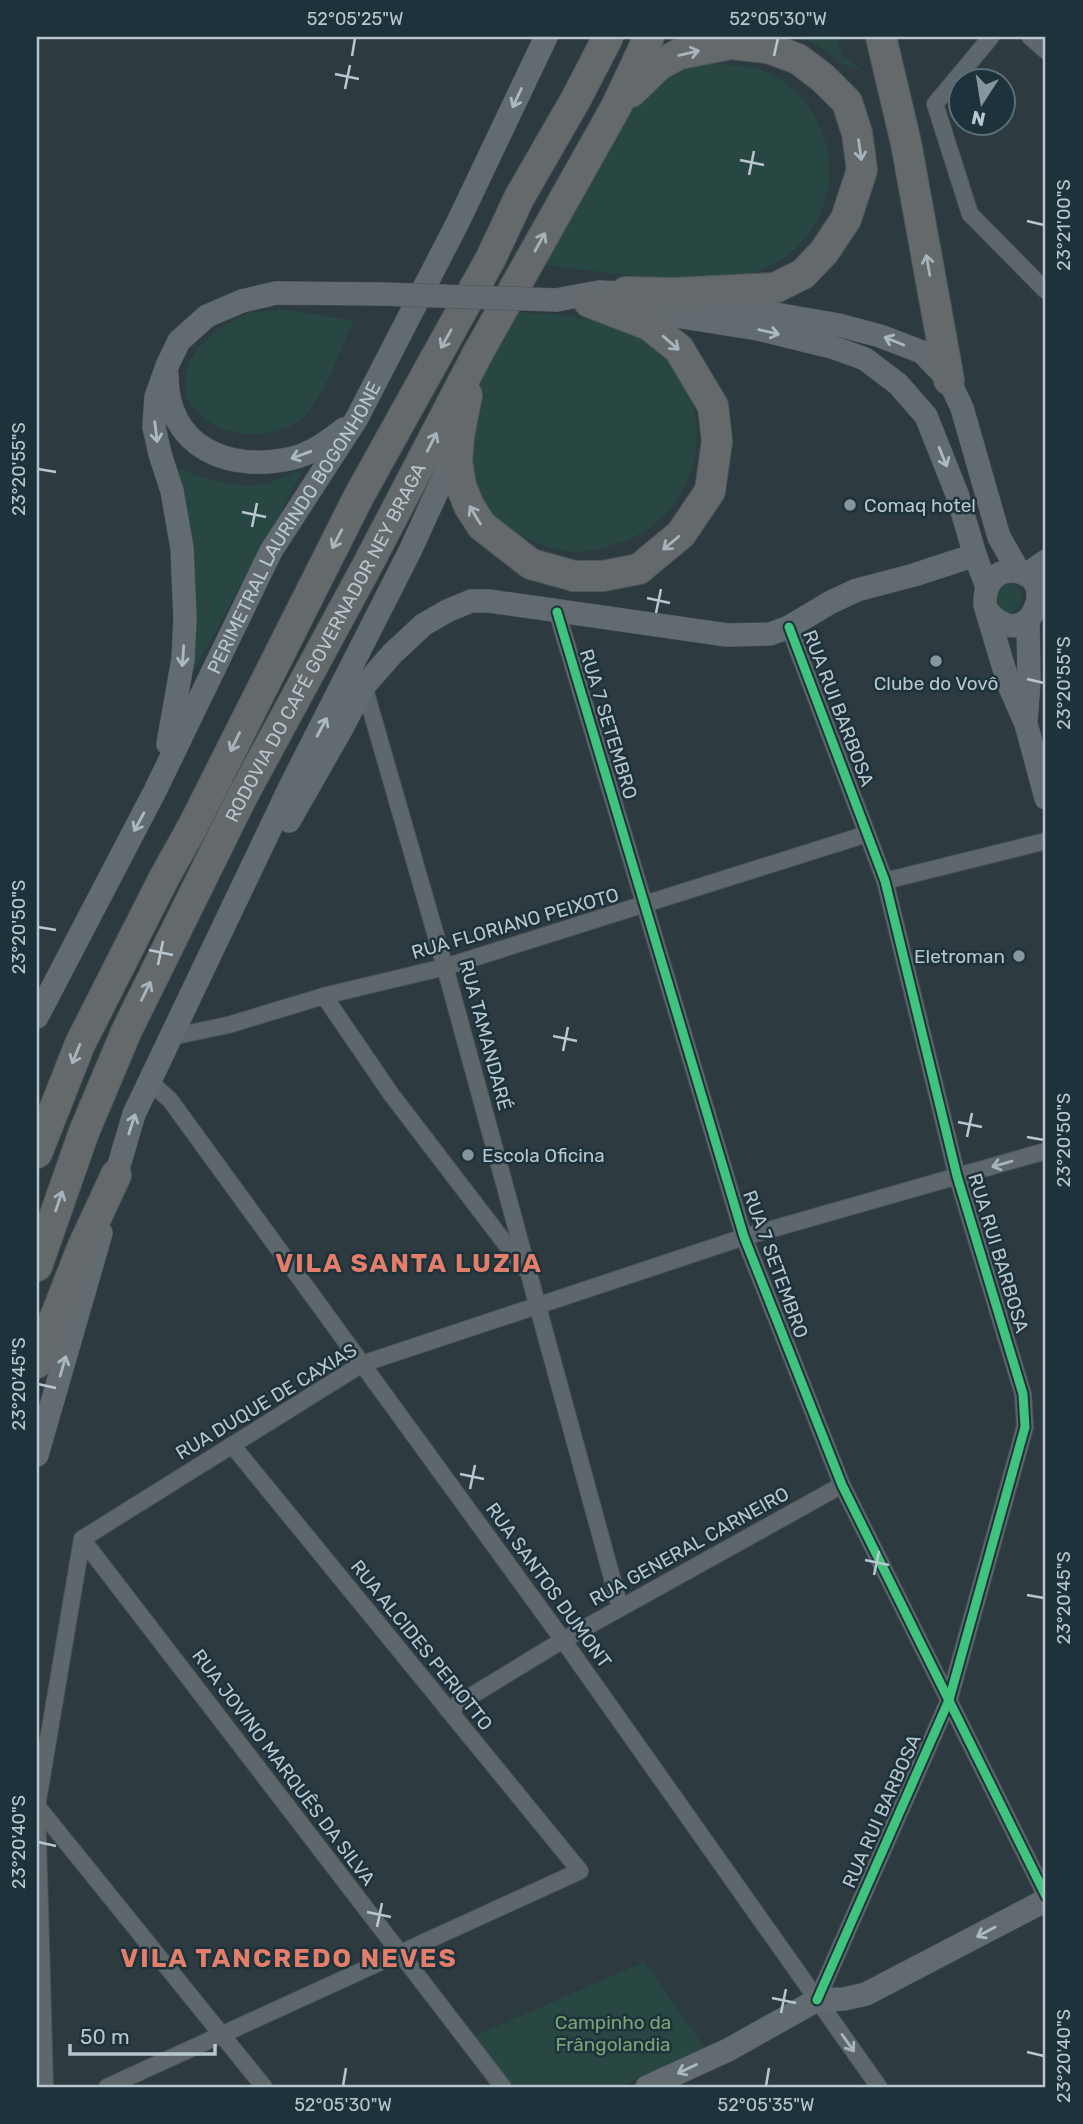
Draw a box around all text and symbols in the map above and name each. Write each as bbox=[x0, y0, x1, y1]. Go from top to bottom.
text: 52°05'25"W bbox=[307, 8, 403, 30]
text: 52°05'30"W bbox=[729, 8, 827, 30]
one-way arrow bbox=[677, 45, 699, 58]
north arrow bbox=[946, 66, 1016, 136]
one-way arrow bbox=[510, 87, 523, 108]
text: N bbox=[969, 105, 988, 131]
one-way arrow bbox=[853, 138, 866, 160]
text: 23°21'00"S bbox=[1053, 179, 1075, 271]
one-way arrow bbox=[533, 232, 547, 252]
one-way arrow bbox=[920, 254, 934, 277]
one-way arrow bbox=[757, 326, 780, 339]
one-way arrow bbox=[439, 329, 453, 349]
one-way arrow bbox=[884, 334, 906, 347]
one-way arrow bbox=[662, 335, 680, 351]
street label: PERIMETRAL LAURINDO BOGONHONE bbox=[202, 378, 386, 678]
one-way arrow bbox=[149, 420, 162, 443]
text: 23°20'55"S bbox=[8, 422, 30, 516]
one-way arrow bbox=[425, 432, 439, 452]
one-way arrow bbox=[937, 445, 950, 467]
one-way arrow bbox=[290, 449, 312, 462]
street label: RODOVIA DO CAFÉ GOVERNADOR NEY BRAGA bbox=[220, 459, 431, 826]
place label: Comaq hotel bbox=[864, 494, 976, 517]
marker: Comaq hotel bbox=[842, 497, 858, 513]
one-way arrow bbox=[467, 505, 481, 525]
one-way arrow bbox=[330, 528, 344, 549]
one-way arrow bbox=[662, 535, 680, 551]
street label: RUA RUI BARBOSA bbox=[798, 627, 879, 790]
text: 23°20'55"S bbox=[1053, 636, 1075, 730]
one-way arrow bbox=[176, 644, 189, 667]
street label: RUA 7 SETEMBRO bbox=[575, 646, 642, 802]
marker: Clube do Vovô bbox=[928, 653, 944, 669]
place label: Clube do Vovô bbox=[874, 672, 998, 695]
one-way arrow bbox=[315, 717, 329, 737]
one-way arrow bbox=[227, 731, 241, 752]
one-way arrow bbox=[132, 811, 145, 832]
text: 23°20'50"S bbox=[8, 880, 30, 974]
street label: RUA FLORIANO PEIXOTO bbox=[409, 883, 621, 964]
place label: Eletroman bbox=[914, 945, 1005, 968]
marker: Eletroman bbox=[1011, 948, 1027, 964]
street label: RUA TAMANDARÉ bbox=[454, 957, 517, 1113]
one-way arrow bbox=[140, 981, 153, 1002]
one-way arrow bbox=[69, 1043, 82, 1064]
text: 23°20'50"S bbox=[1053, 1093, 1075, 1187]
one-way arrow bbox=[126, 1113, 139, 1135]
place label: Escola Oficina bbox=[482, 1144, 605, 1167]
marker: Escola Oficina bbox=[460, 1147, 476, 1163]
one-way arrow bbox=[991, 1158, 1013, 1171]
street label: RUA RUI BARBOSA bbox=[963, 1171, 1034, 1336]
street label: RUA 7 SETEMBRO bbox=[738, 1187, 813, 1341]
one-way arrow bbox=[54, 1191, 67, 1213]
district label: VILA SANTA LUZIA bbox=[275, 1248, 543, 1279]
text: 23°20'45"S bbox=[8, 1337, 30, 1431]
street label: RUA DUQUE DE CAXIAS bbox=[172, 1338, 361, 1465]
one-way arrow bbox=[57, 1355, 70, 1377]
street label: RUA GENERAL CARNEIRO bbox=[585, 1482, 793, 1611]
street label: RUA SANTOS DUMONT bbox=[481, 1498, 616, 1672]
text: 23°20'45"S bbox=[1053, 1551, 1075, 1645]
street label: RUA ALCIDES PERIOTTO bbox=[346, 1555, 497, 1735]
street label: RUA JOVINO MARQUÊS DA SILVA bbox=[187, 1645, 380, 1890]
street label: RUA RUI BARBOSA bbox=[837, 1731, 926, 1892]
text: 23°20'40"S bbox=[8, 1795, 30, 1889]
one-way arrow bbox=[976, 1926, 997, 1939]
district label: VILA TANCREDO NEVES bbox=[120, 1943, 458, 1974]
text: 23°20'40"S bbox=[1053, 2009, 1075, 2103]
park label: Campinho da Frângolandia bbox=[555, 2011, 671, 2056]
scale bar bbox=[70, 2012, 215, 2056]
text: 50 m bbox=[80, 2024, 130, 2049]
one-way arrow bbox=[841, 2033, 855, 2052]
one-way arrow bbox=[677, 2063, 698, 2076]
text: 52°05'30"W bbox=[294, 2094, 392, 2116]
text: 52°05'35"W bbox=[718, 2094, 814, 2116]

